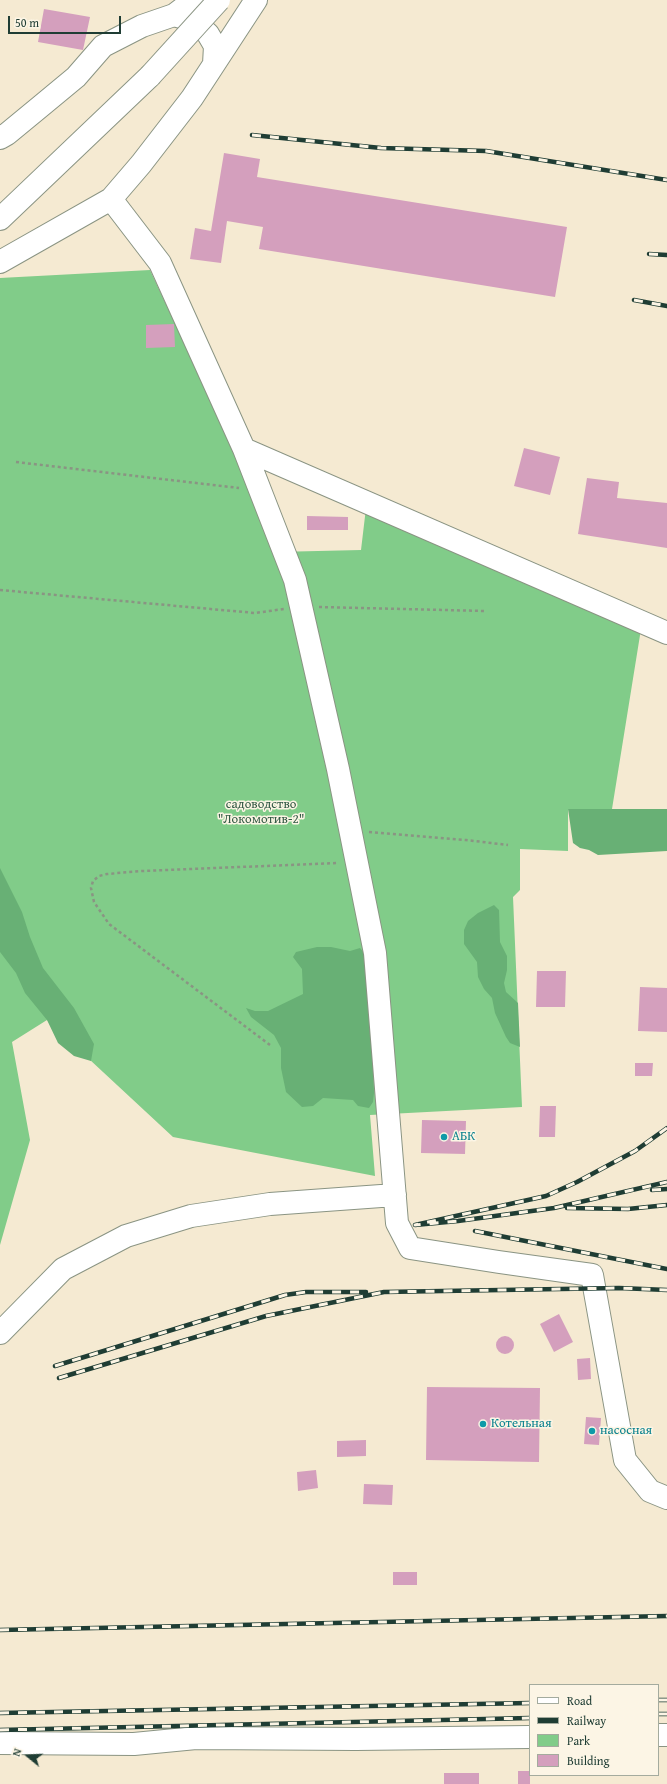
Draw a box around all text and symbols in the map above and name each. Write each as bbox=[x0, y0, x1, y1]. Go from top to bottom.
scale bar bbox=[10, 8, 123, 34]
text: 50 m bbox=[15, 14, 39, 31]
park label: садоводство "Локомотив-2" bbox=[218, 797, 304, 828]
place label: АБК bbox=[452, 1129, 475, 1145]
marker: АБК bbox=[439, 1132, 449, 1142]
place label: Котельная bbox=[491, 1416, 552, 1432]
marker: Котельная bbox=[478, 1419, 488, 1429]
place label: насосная bbox=[600, 1423, 652, 1439]
marker: насосная bbox=[587, 1426, 597, 1436]
legend bbox=[529, 1684, 659, 1776]
text: Road bbox=[567, 1692, 592, 1709]
text: Railway bbox=[567, 1712, 606, 1729]
text: Park bbox=[567, 1732, 590, 1749]
north arrow bbox=[8, 1736, 48, 1776]
text: N bbox=[8, 1746, 25, 1758]
text: Building bbox=[567, 1752, 610, 1769]

